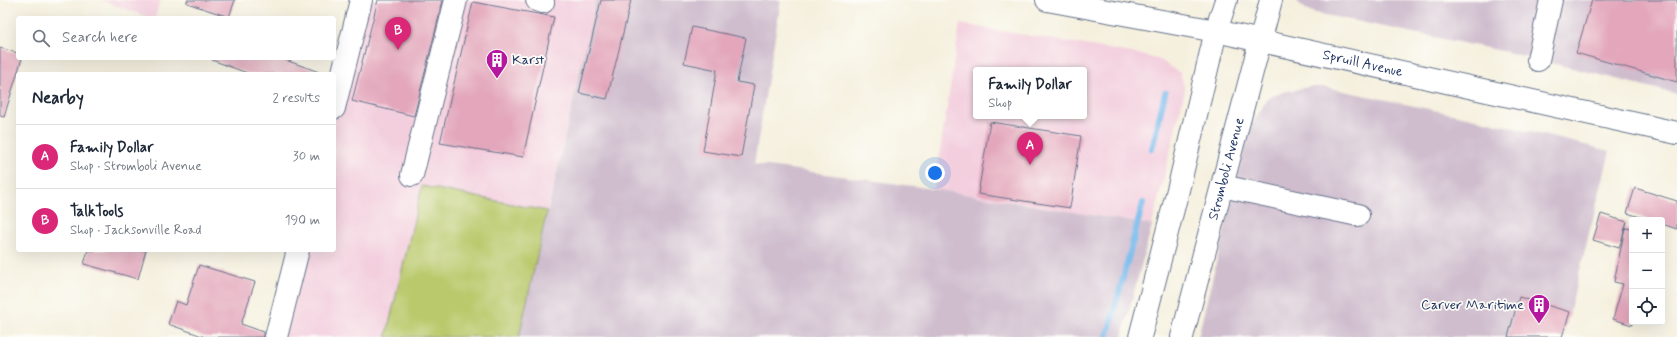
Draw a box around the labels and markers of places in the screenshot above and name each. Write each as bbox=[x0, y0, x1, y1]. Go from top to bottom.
pin: B bbox=[385, 17, 411, 50]
building icon: Karst bbox=[484, 47, 510, 80]
place label: Karst bbox=[512, 51, 545, 69]
pin: A bbox=[1017, 132, 1043, 165]
building icon: Carver Maritime bbox=[1526, 292, 1552, 325]
place label: Carver Maritime bbox=[1421, 296, 1524, 314]

